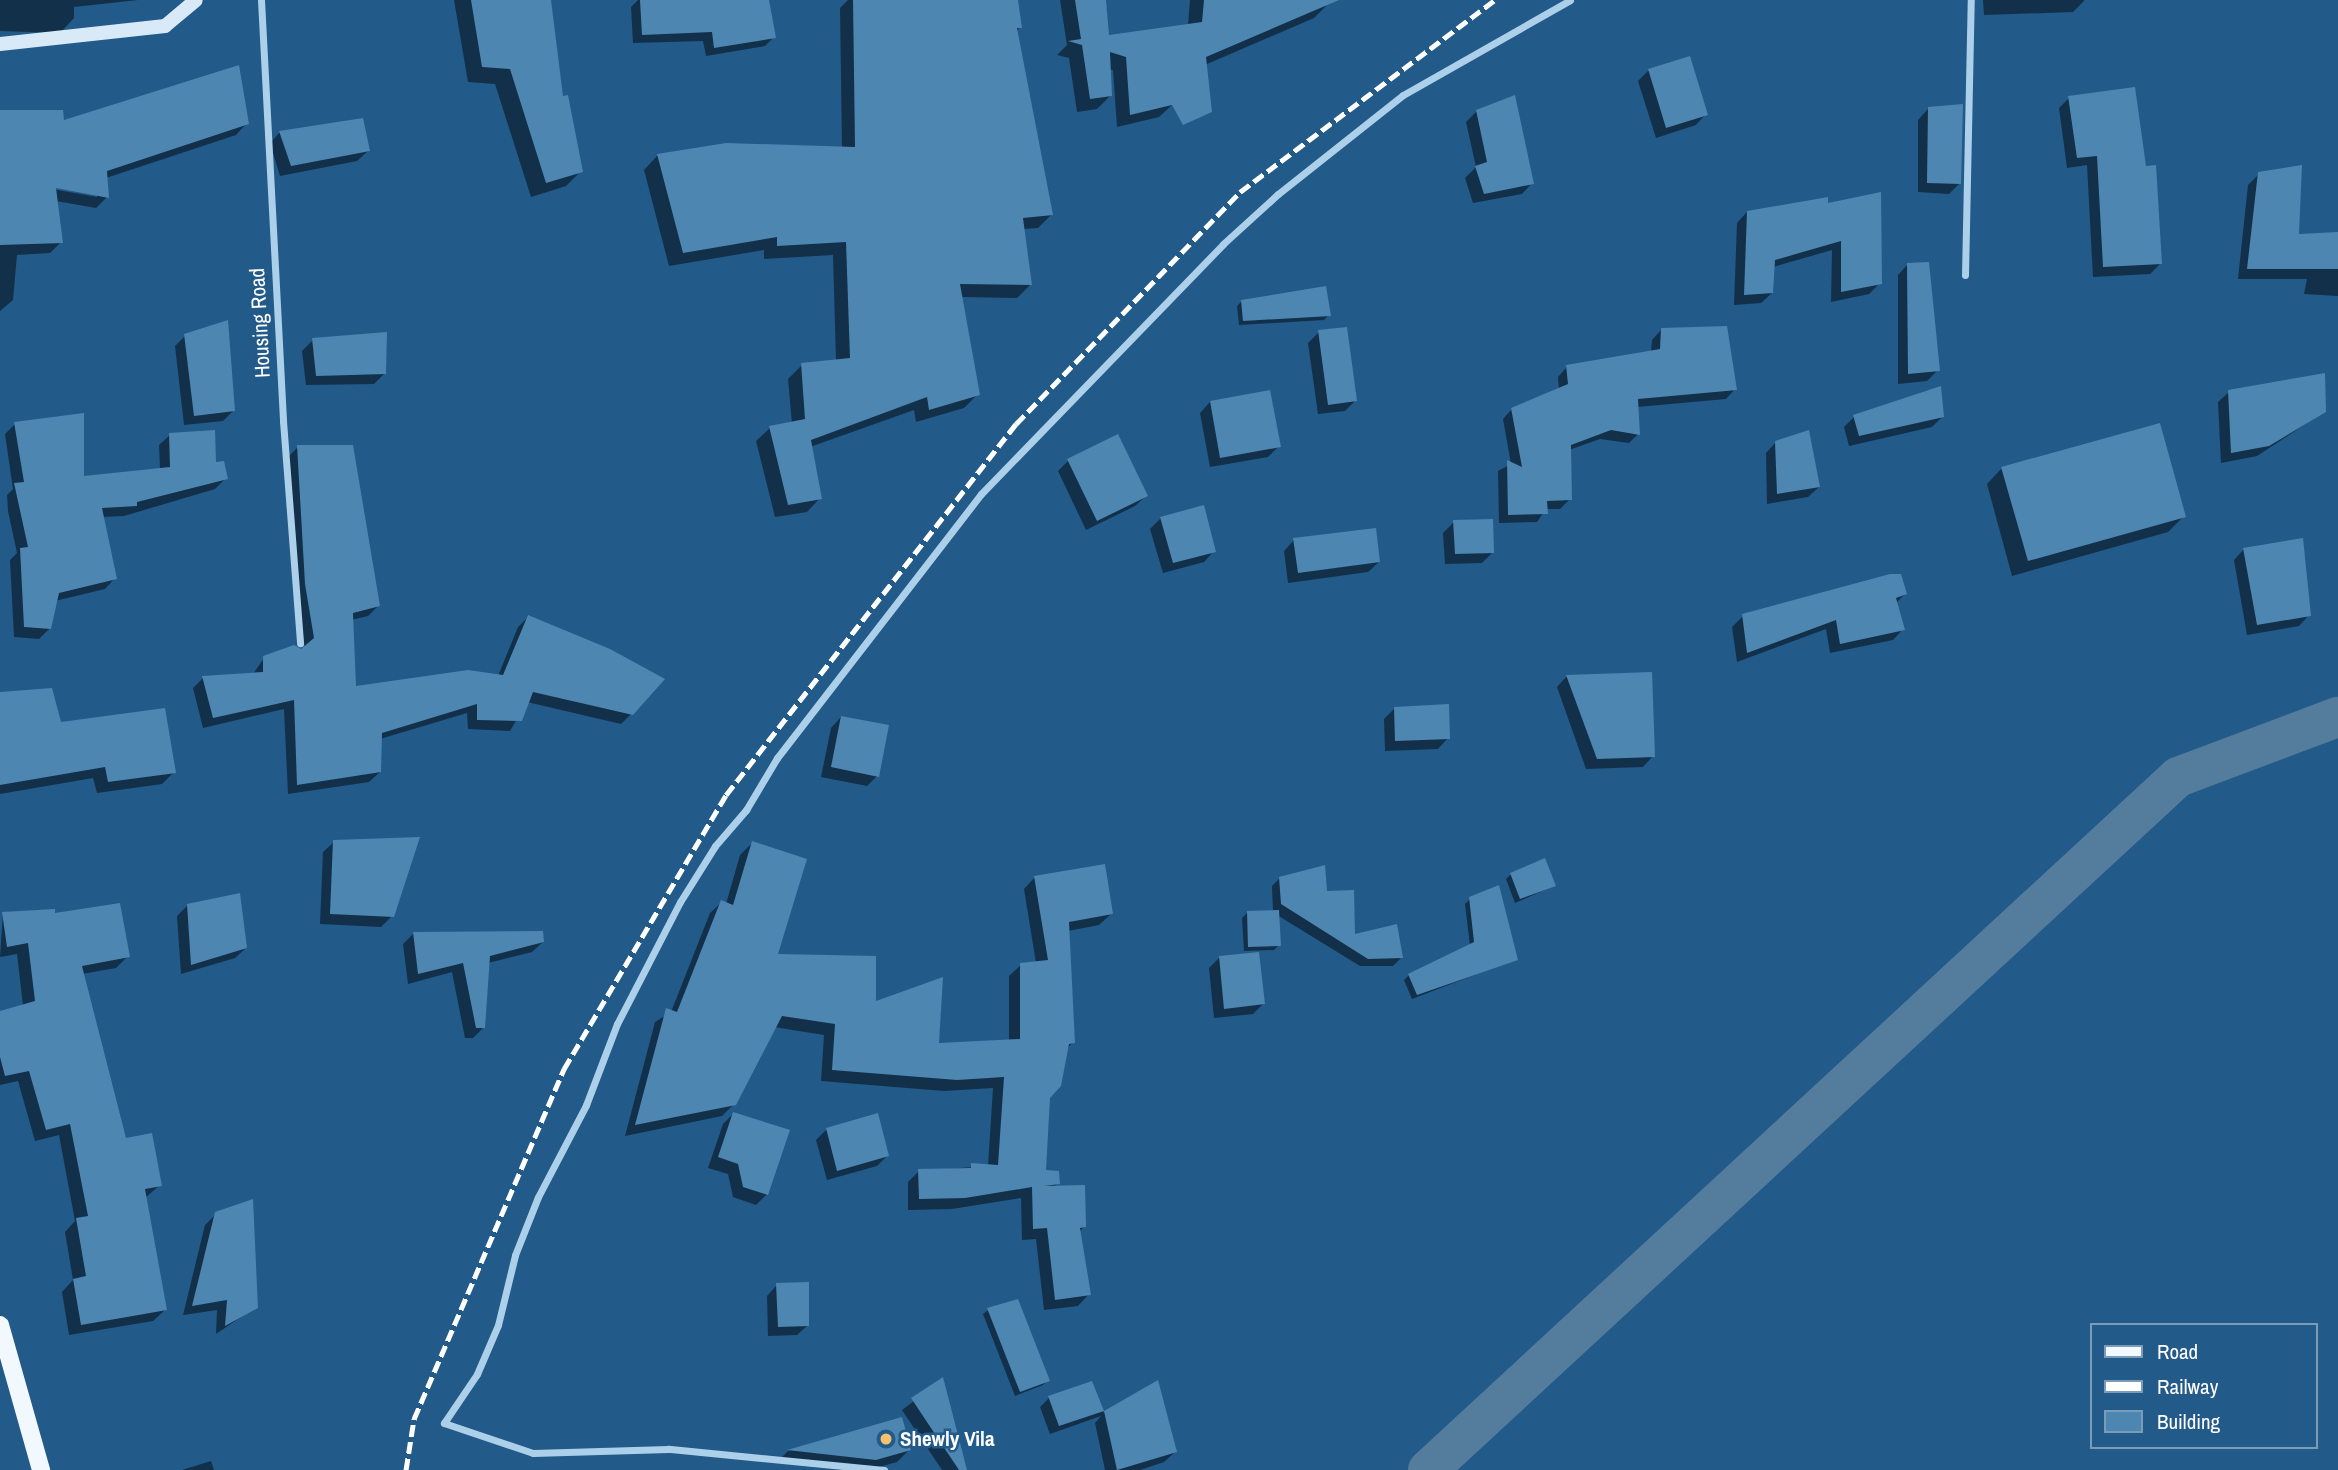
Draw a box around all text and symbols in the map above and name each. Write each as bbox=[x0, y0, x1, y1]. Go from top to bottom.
street label: Housing Road bbox=[245, 267, 275, 379]
legend bbox=[2090, 1323, 2317, 1449]
text: Road bbox=[2157, 1337, 2198, 1366]
text: Railway bbox=[2157, 1372, 2218, 1401]
text: Building bbox=[2157, 1407, 2220, 1436]
place label: Shewly Vila bbox=[900, 1426, 994, 1452]
marker: Shewly Vila bbox=[878, 1431, 894, 1447]

